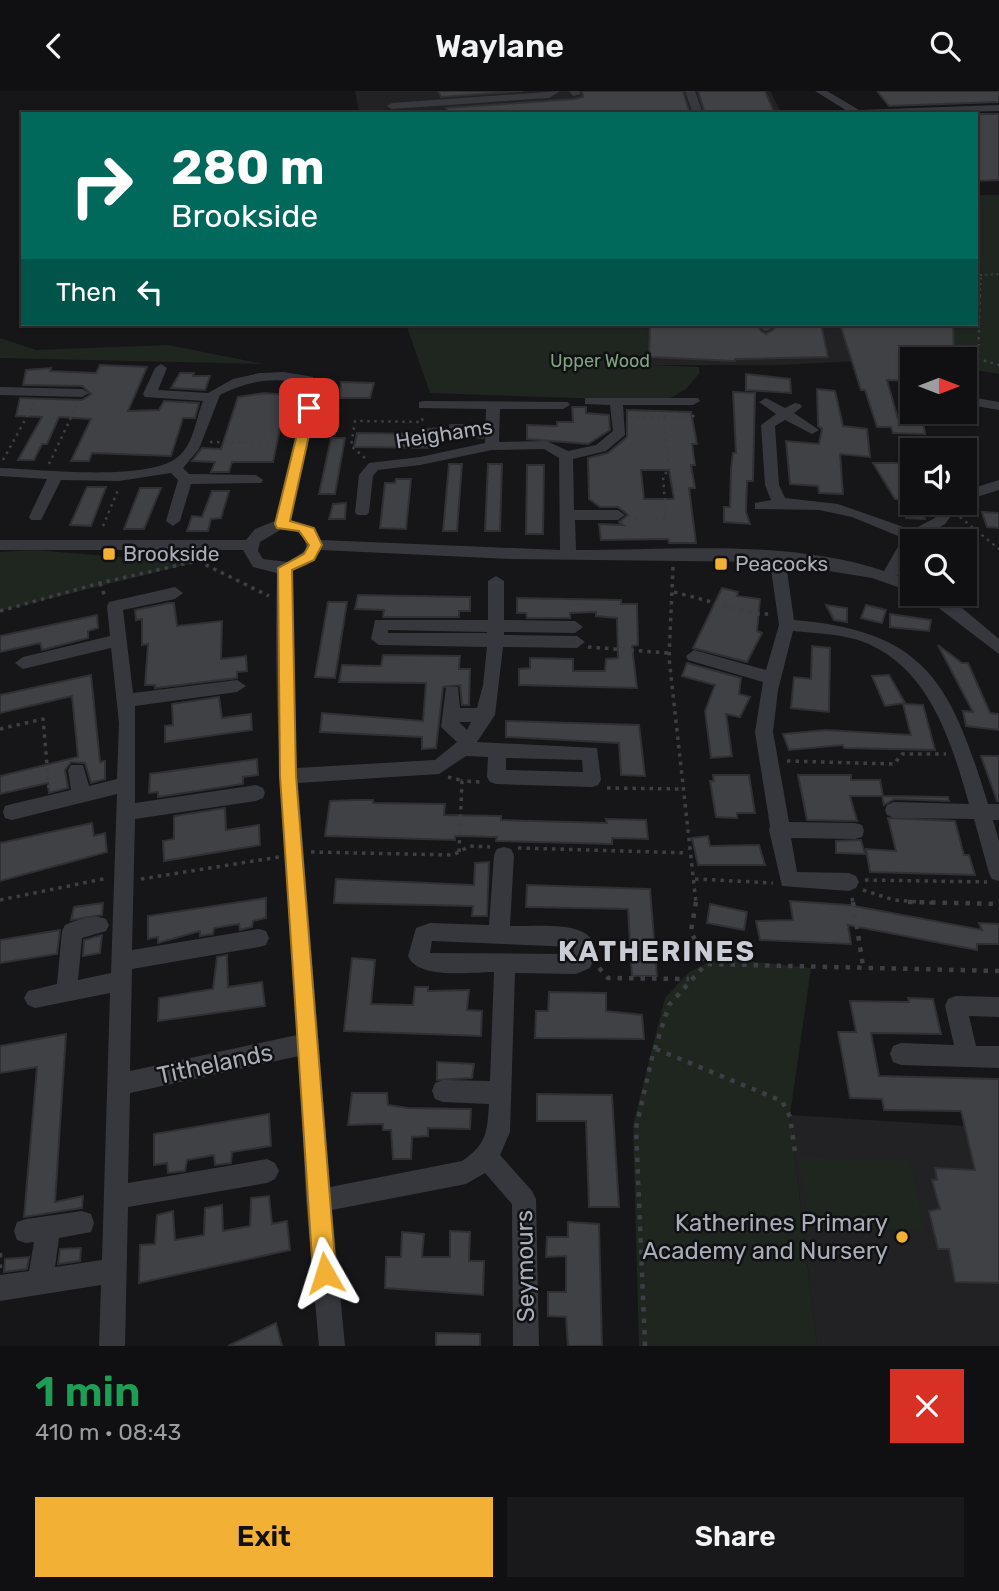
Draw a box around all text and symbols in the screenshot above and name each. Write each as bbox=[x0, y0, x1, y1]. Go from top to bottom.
icon: back bbox=[35, 27, 73, 65]
text: Waylane bbox=[435, 27, 564, 65]
icon: search bbox=[926, 27, 964, 65]
text: 280 m bbox=[171, 138, 325, 196]
icon: right bbox=[56, 140, 147, 231]
text: Brookside bbox=[171, 197, 318, 235]
icon: left bbox=[131, 273, 169, 311]
text: Then bbox=[56, 277, 117, 308]
north arrow bbox=[900, 347, 976, 423]
map controls bbox=[900, 347, 977, 606]
park label: Upper Wood bbox=[550, 350, 650, 372]
pin bbox=[279, 378, 339, 438]
icon: arrive bbox=[290, 389, 328, 427]
street label: Heighams bbox=[394, 413, 494, 454]
button: sound bbox=[900, 438, 977, 515]
button: search bbox=[900, 529, 977, 606]
place label: Brookside bbox=[123, 541, 220, 566]
marker: Brookside bbox=[101, 546, 117, 562]
place label: Peacocks bbox=[735, 551, 828, 576]
marker: Peacocks bbox=[713, 556, 729, 572]
district label: KATHERINES bbox=[558, 935, 756, 968]
street label: Tithelands bbox=[155, 1038, 275, 1090]
place label: Katherines Primary Academy and Nursery bbox=[642, 1209, 888, 1265]
street label: Seymours bbox=[510, 1210, 540, 1322]
marker: Katherines Primary Academy and Nursery bbox=[894, 1229, 910, 1245]
position arrow bbox=[288, 1236, 362, 1310]
text: 1 min bbox=[35, 1367, 141, 1417]
button: close bbox=[890, 1369, 964, 1443]
text: 410 m · 08:43 bbox=[35, 1418, 181, 1446]
button: Exit bbox=[35, 1497, 493, 1577]
button: Share bbox=[507, 1497, 964, 1577]

